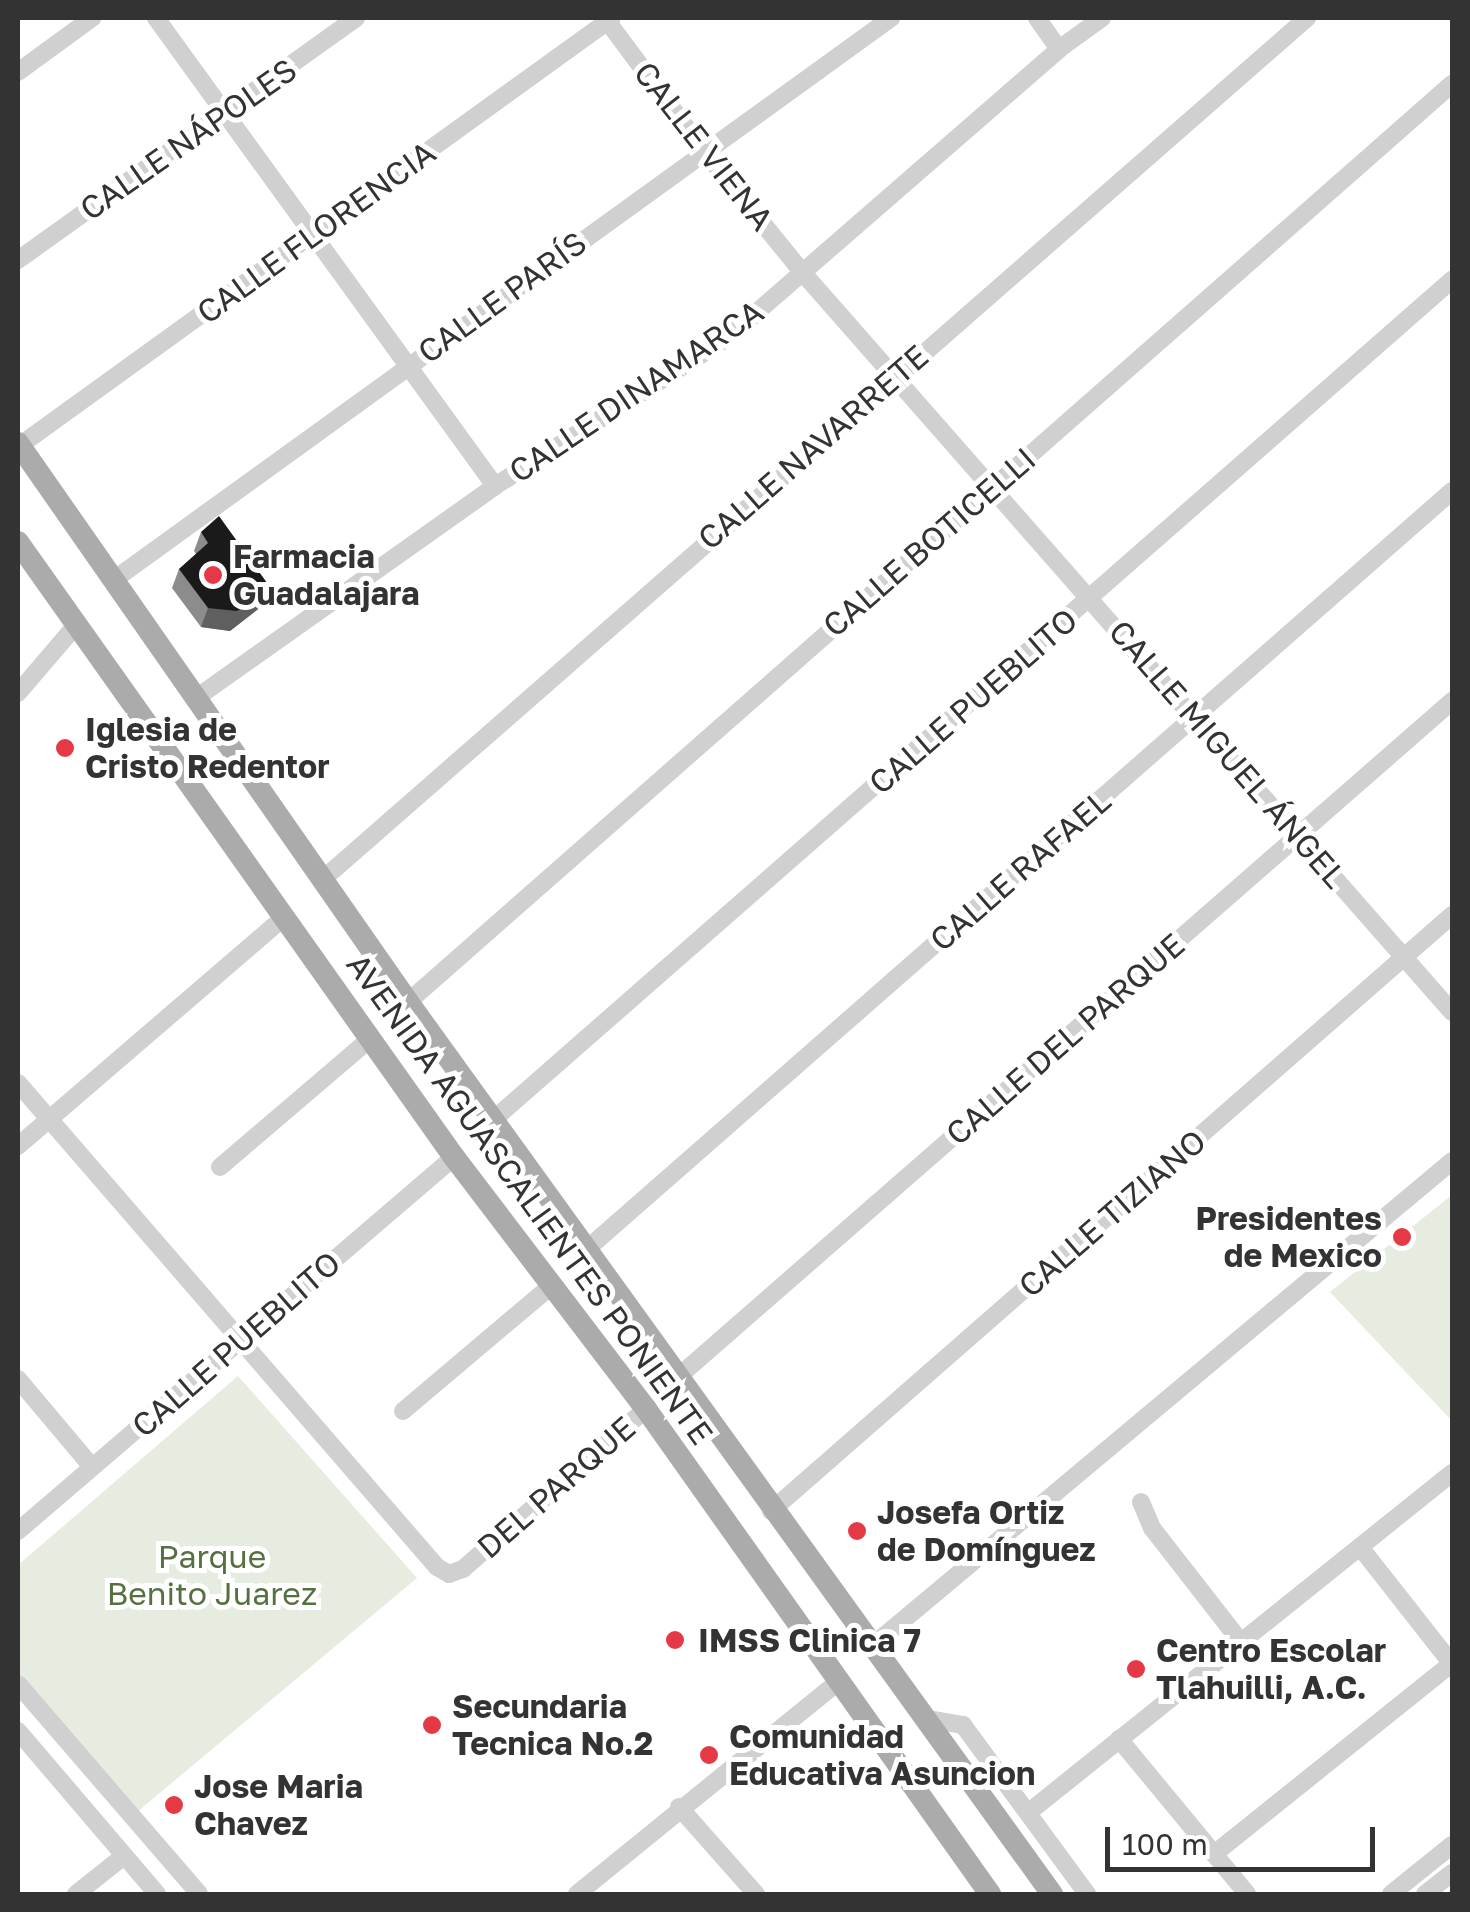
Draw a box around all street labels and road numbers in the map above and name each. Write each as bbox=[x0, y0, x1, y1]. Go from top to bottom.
street label: CALLE NÁPOLES bbox=[72, 50, 304, 228]
street label: CALLE VIENA bbox=[626, 54, 782, 238]
street label: CALLE FLORENCIA bbox=[189, 133, 443, 331]
street label: CALLE PARÍS bbox=[410, 223, 594, 371]
street label: CALLE DINAMARCA bbox=[502, 292, 770, 490]
street label: CALLE NAVARRETE bbox=[690, 337, 936, 557]
street label: CALLE BOTICELLI bbox=[815, 439, 1043, 645]
street label: CALLE PUEBLITO bbox=[861, 600, 1085, 802]
street label: CALLE MIGUEL ÁNGEL bbox=[1101, 612, 1355, 896]
street label: CALLE RAFAEL bbox=[922, 781, 1118, 959]
street label: CALLE DEL PARQUE bbox=[938, 925, 1192, 1153]
street label: AVENIDA AGUASCALIENTES PONIENTE bbox=[339, 946, 721, 1452]
street label: CALLE TIZIANO bbox=[1011, 1121, 1213, 1305]
street label: CALLE PUEBLITO bbox=[124, 1243, 348, 1445]
street label: DEL PARQUE bbox=[469, 1408, 643, 1566]

